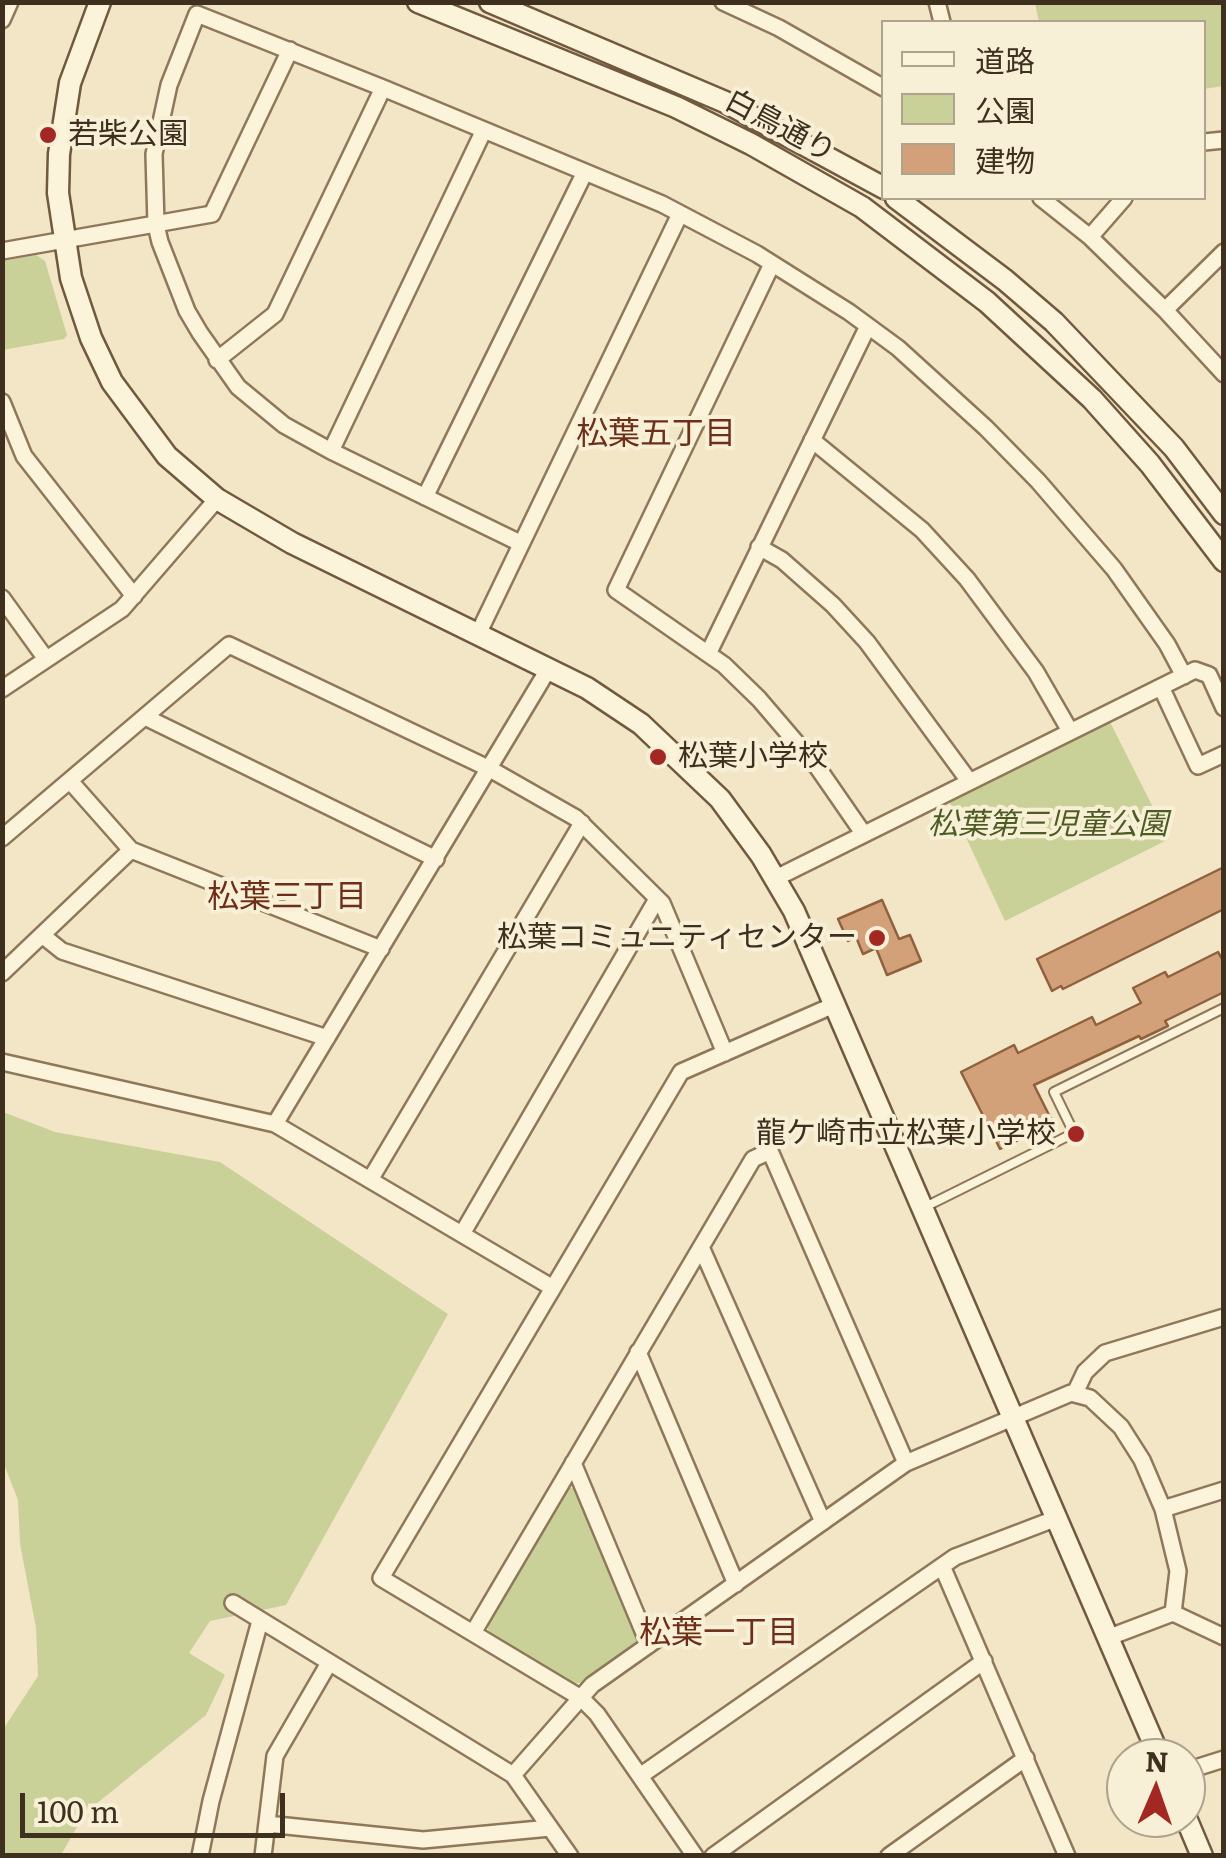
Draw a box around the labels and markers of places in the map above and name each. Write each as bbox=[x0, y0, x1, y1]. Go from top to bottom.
place label: 若柴公園 bbox=[68, 117, 188, 153]
marker: 若柴公園 bbox=[37, 124, 59, 146]
place label: 松葉小学校 bbox=[678, 739, 828, 775]
marker: 松葉小学校 bbox=[647, 746, 669, 768]
place label: 松葉コミュニティセンター bbox=[497, 920, 857, 956]
marker: 松葉コミュニティセンター bbox=[866, 927, 888, 949]
place label: 龍ケ崎市立松葉小学校 bbox=[756, 1116, 1056, 1152]
marker: 龍ケ崎市立松葉小学校 bbox=[1065, 1123, 1087, 1145]

